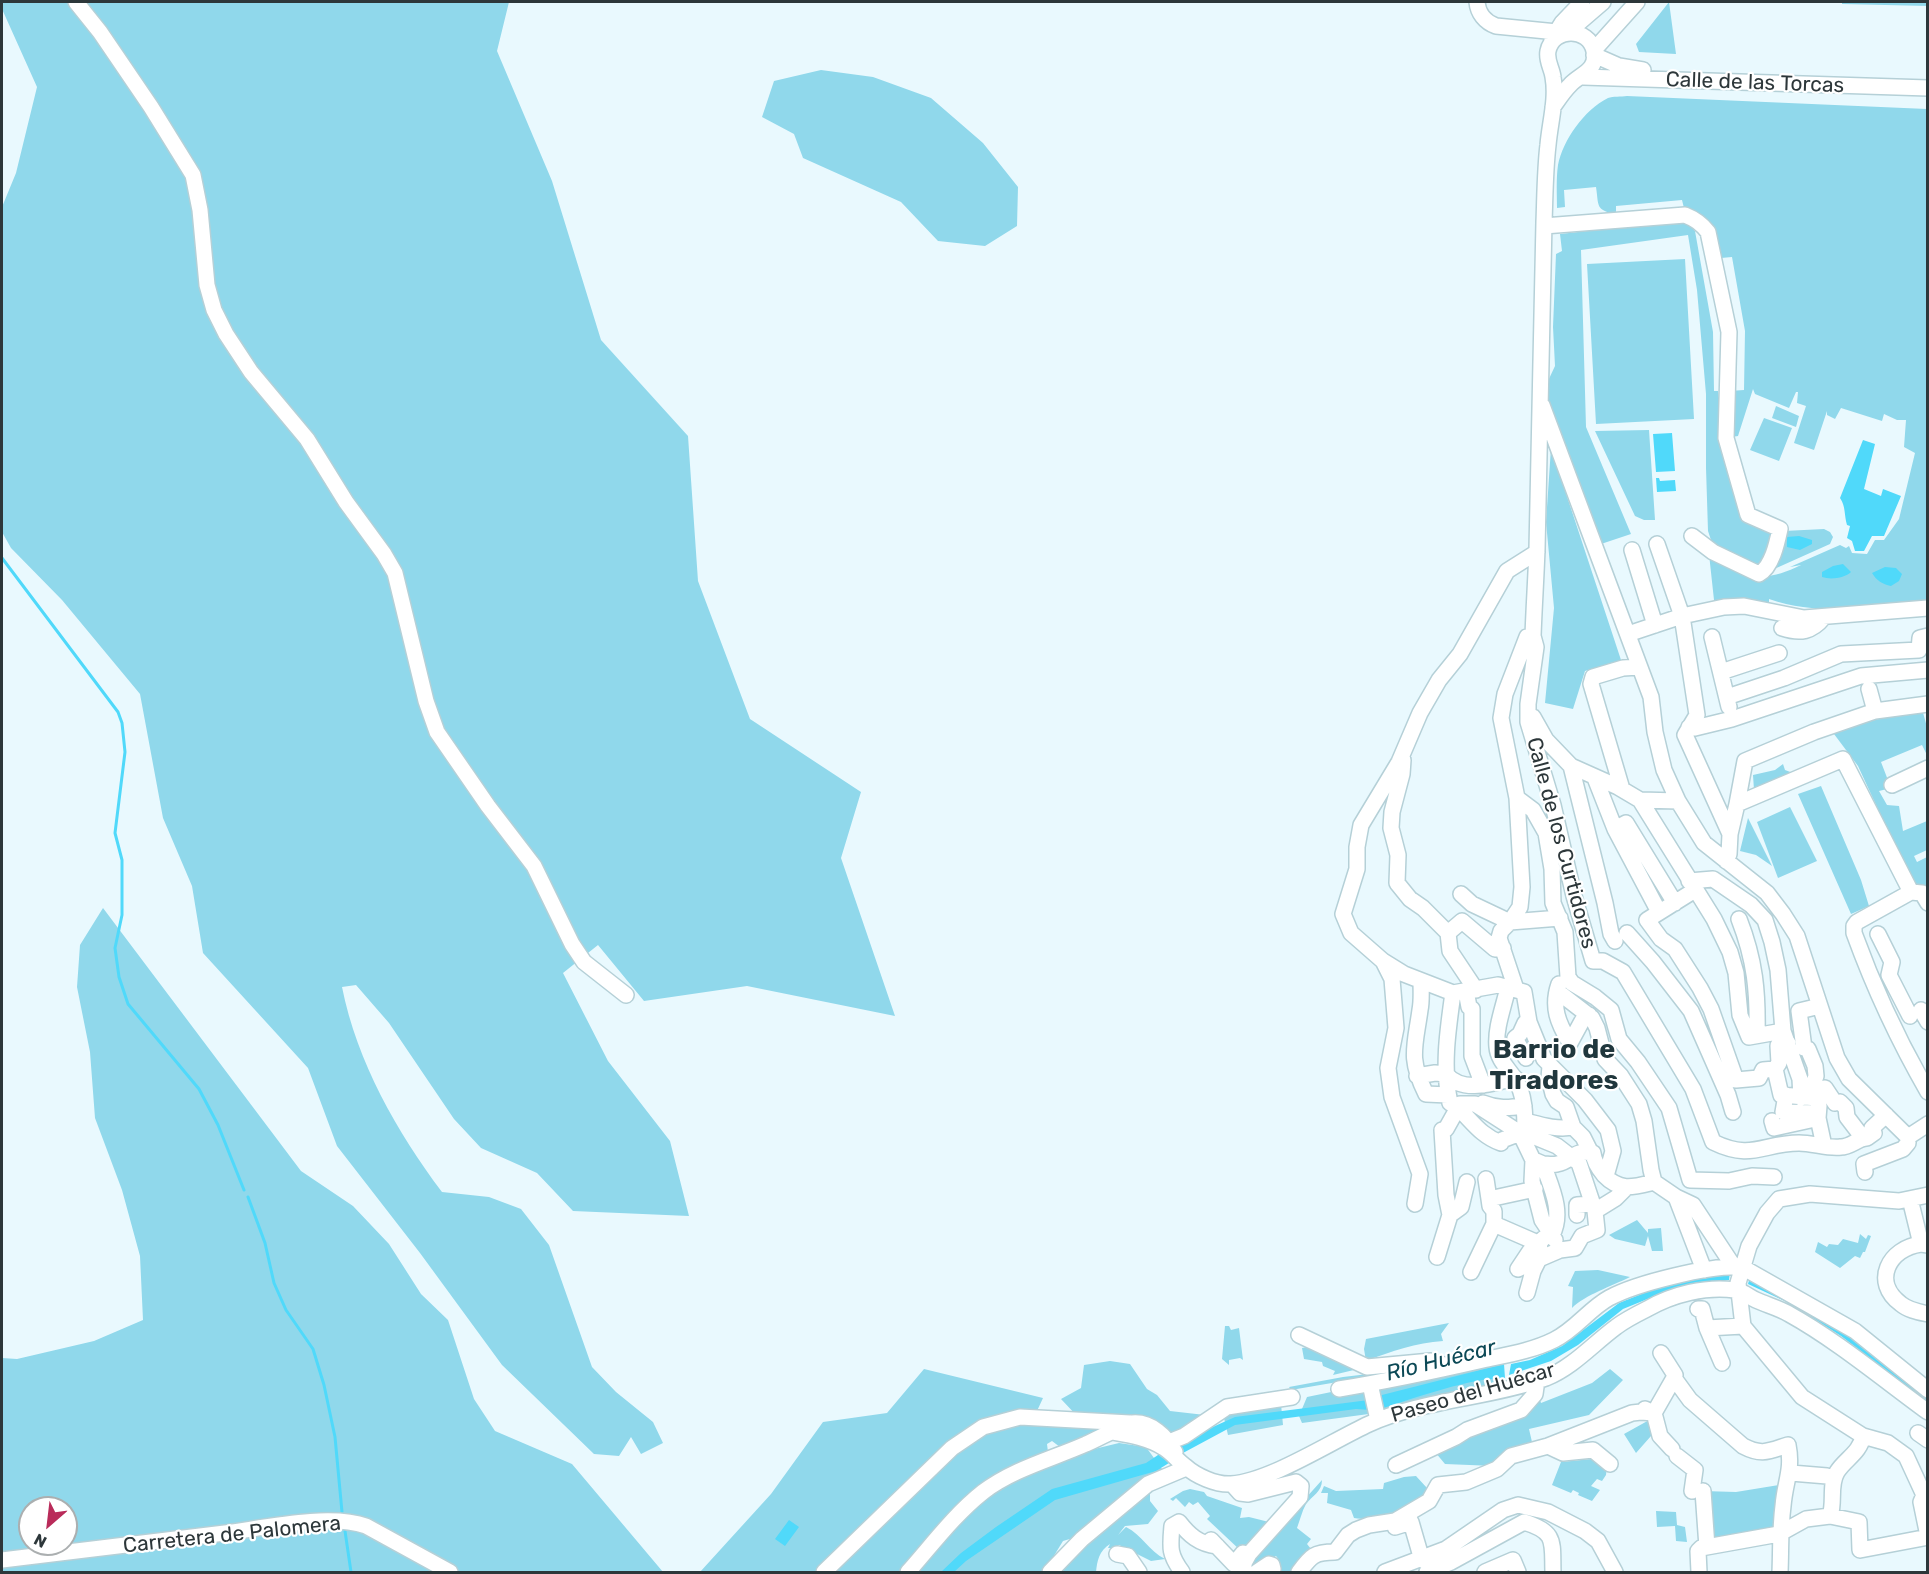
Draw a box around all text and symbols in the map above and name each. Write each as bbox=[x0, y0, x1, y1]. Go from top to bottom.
street label: Calle de las Torcas bbox=[1665, 67, 1845, 99]
street label: Calle de los Curtidores bbox=[1521, 735, 1601, 951]
district label: Barrio de Tiradores bbox=[1489, 1034, 1619, 1097]
water label: Río Huécar bbox=[1383, 1335, 1499, 1387]
street label: Paseo del Huécar bbox=[1388, 1358, 1558, 1428]
north arrow bbox=[18, 1496, 78, 1556]
street label: Carretera de Palomera bbox=[122, 1511, 342, 1559]
text: N bbox=[31, 1529, 50, 1552]

